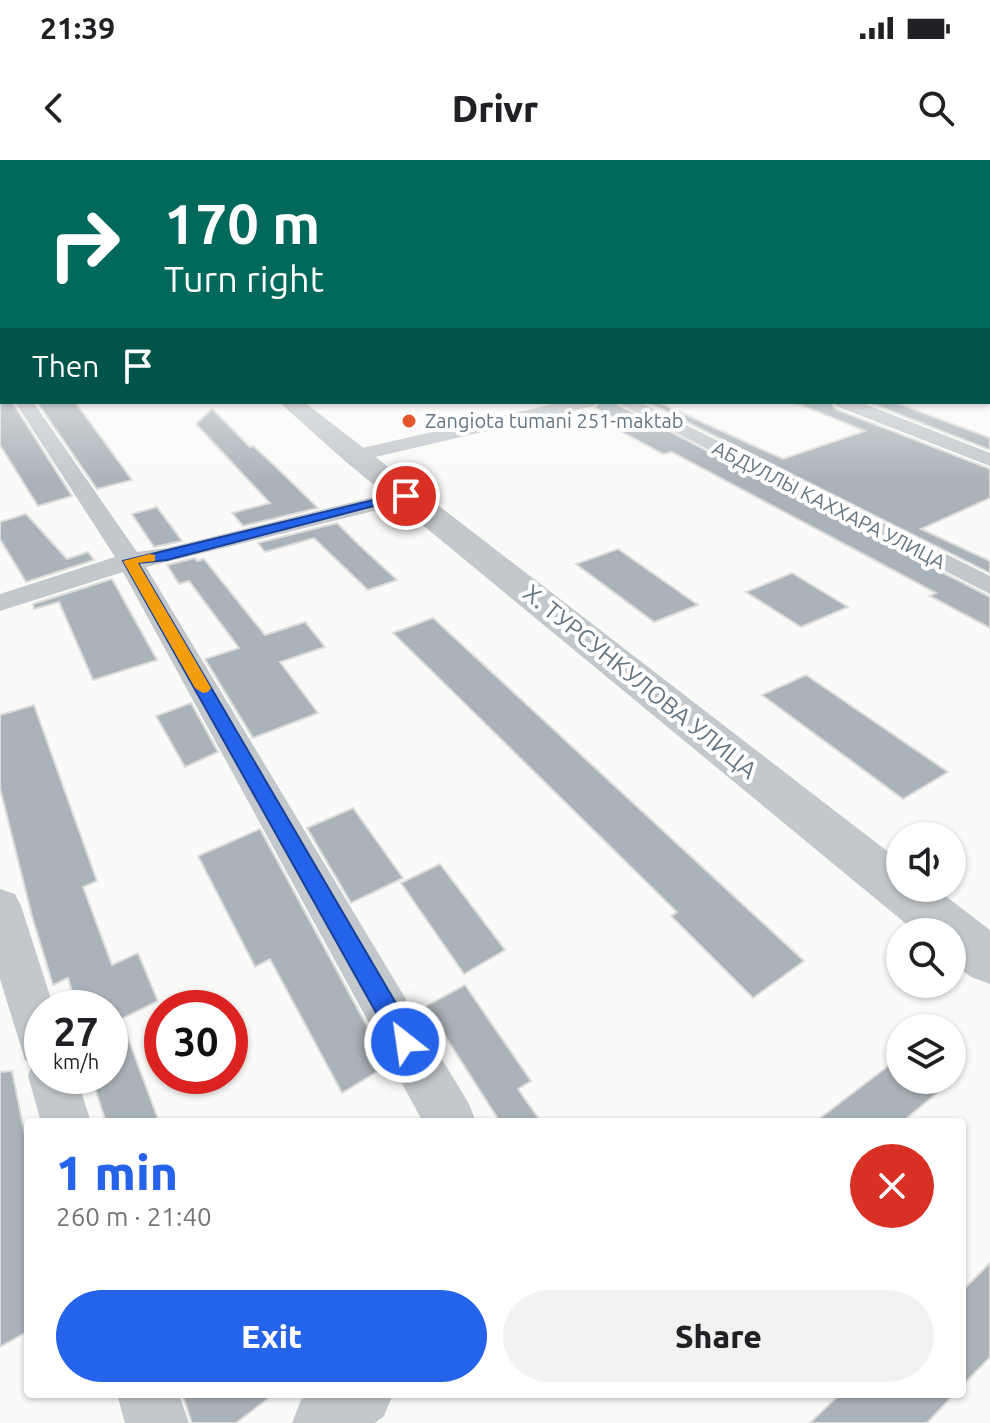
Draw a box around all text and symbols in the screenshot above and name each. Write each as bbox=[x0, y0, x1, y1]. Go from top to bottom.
text: 21:39 bbox=[40, 11, 115, 45]
icon: back bbox=[32, 86, 76, 130]
icon: search bbox=[914, 86, 958, 130]
text: Drivr bbox=[452, 88, 538, 129]
icon: right bbox=[32, 192, 136, 296]
text: 170 m bbox=[164, 192, 320, 255]
text: Turn right bbox=[164, 258, 324, 299]
icon: arrive bbox=[116, 344, 160, 388]
text: Then bbox=[32, 349, 100, 383]
place label: Zangiota tumani 251-maktab bbox=[425, 409, 684, 432]
marker: Zangiota tumani 251-maktab bbox=[400, 412, 418, 430]
street label: АБДУЛЛЫ КАХХАРА УЛИЦА bbox=[709, 436, 949, 573]
pin bbox=[372, 462, 440, 530]
icon: arrive bbox=[384, 474, 428, 518]
street label: Х. ТУРСУНКУЛОВА УЛИЦА bbox=[518, 579, 763, 784]
map controls bbox=[886, 822, 966, 1094]
button: sound bbox=[886, 822, 966, 902]
button: search bbox=[886, 918, 966, 998]
speed limit sign: 30 bbox=[144, 990, 248, 1094]
position arrow bbox=[363, 1000, 447, 1084]
text: 27 bbox=[53, 1009, 99, 1054]
button: layers bbox=[886, 1014, 966, 1094]
text: km/h bbox=[53, 1050, 99, 1073]
button: close bbox=[850, 1144, 934, 1228]
text: 1 min bbox=[56, 1145, 178, 1199]
text: 260 m · 21:40 bbox=[56, 1202, 212, 1231]
button: Exit bbox=[56, 1290, 487, 1382]
button: Share bbox=[503, 1290, 934, 1382]

